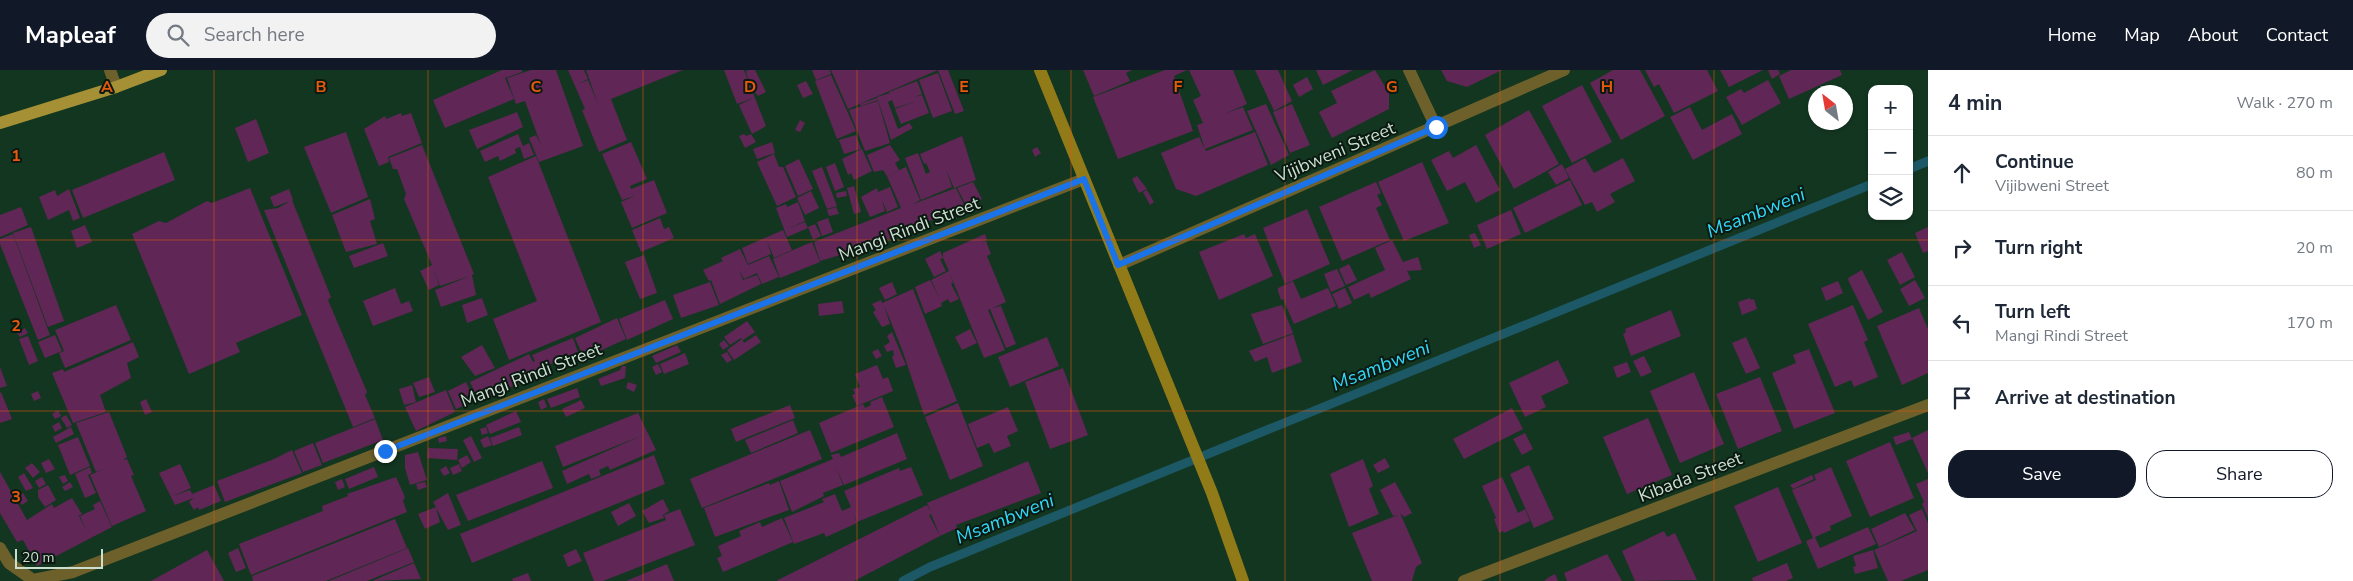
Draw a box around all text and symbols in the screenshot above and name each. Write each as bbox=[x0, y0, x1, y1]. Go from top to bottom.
search box bbox=[146, 13, 496, 58]
text: Mapleaf bbox=[25, 19, 116, 51]
icon: search bbox=[164, 21, 192, 49]
text: Search here bbox=[204, 22, 305, 48]
text: Home bbox=[2048, 23, 2096, 47]
text: Map bbox=[2124, 23, 2160, 47]
text: About bbox=[2188, 23, 2238, 47]
text: Contact bbox=[2266, 23, 2328, 47]
text: A bbox=[101, 76, 113, 98]
text: B bbox=[315, 76, 327, 98]
text: C bbox=[531, 76, 542, 98]
text: D bbox=[744, 76, 756, 98]
text: E bbox=[959, 76, 969, 98]
text: F bbox=[1174, 76, 1183, 98]
text: G bbox=[1386, 76, 1398, 98]
text: H bbox=[1601, 76, 1613, 98]
north arrow bbox=[1808, 85, 1853, 130]
map controls bbox=[1868, 85, 1913, 220]
button: + bbox=[1868, 85, 1913, 130]
text: 4 min bbox=[1948, 89, 2002, 117]
text: Walk · 270 m bbox=[2237, 92, 2333, 114]
street label: Vijibweni Street bbox=[1270, 116, 1399, 188]
route start bbox=[1425, 116, 1448, 139]
button: − bbox=[1868, 130, 1913, 175]
text: 1 bbox=[11, 145, 21, 167]
text: Continue bbox=[1995, 149, 2074, 175]
icon: ahead bbox=[1948, 159, 1976, 187]
text: 80 m bbox=[2296, 162, 2333, 184]
button: layers bbox=[1868, 175, 1913, 220]
text: Vijibweni Street bbox=[1995, 175, 2109, 197]
water label: Msambweni bbox=[1703, 181, 1810, 244]
street label: Mangi Rindi Street bbox=[835, 191, 984, 267]
icon: right bbox=[1948, 234, 1976, 262]
text: Turn right bbox=[1995, 235, 2082, 261]
text: 20 m bbox=[2296, 237, 2333, 259]
text: Turn left bbox=[1995, 299, 2070, 325]
icon: left bbox=[1948, 309, 1976, 337]
text: 170 m bbox=[2286, 312, 2333, 334]
text: 2 bbox=[11, 315, 21, 337]
text: Mangi Rindi Street bbox=[1995, 325, 2128, 347]
water label: Msambweni bbox=[1328, 334, 1435, 397]
street label: Mangi Rindi Street bbox=[457, 337, 606, 413]
icon: arrive bbox=[1948, 384, 1976, 412]
text: Arrive at destination bbox=[1995, 385, 2176, 411]
route end bbox=[374, 440, 397, 463]
street label: Kibada Street bbox=[1635, 446, 1746, 508]
button: Save bbox=[1948, 450, 2136, 498]
button: Share bbox=[2146, 450, 2333, 498]
text: 3 bbox=[11, 486, 21, 508]
water label: Msambweni bbox=[952, 487, 1059, 550]
scale bar bbox=[15, 546, 102, 569]
text: 20 m bbox=[22, 548, 54, 567]

